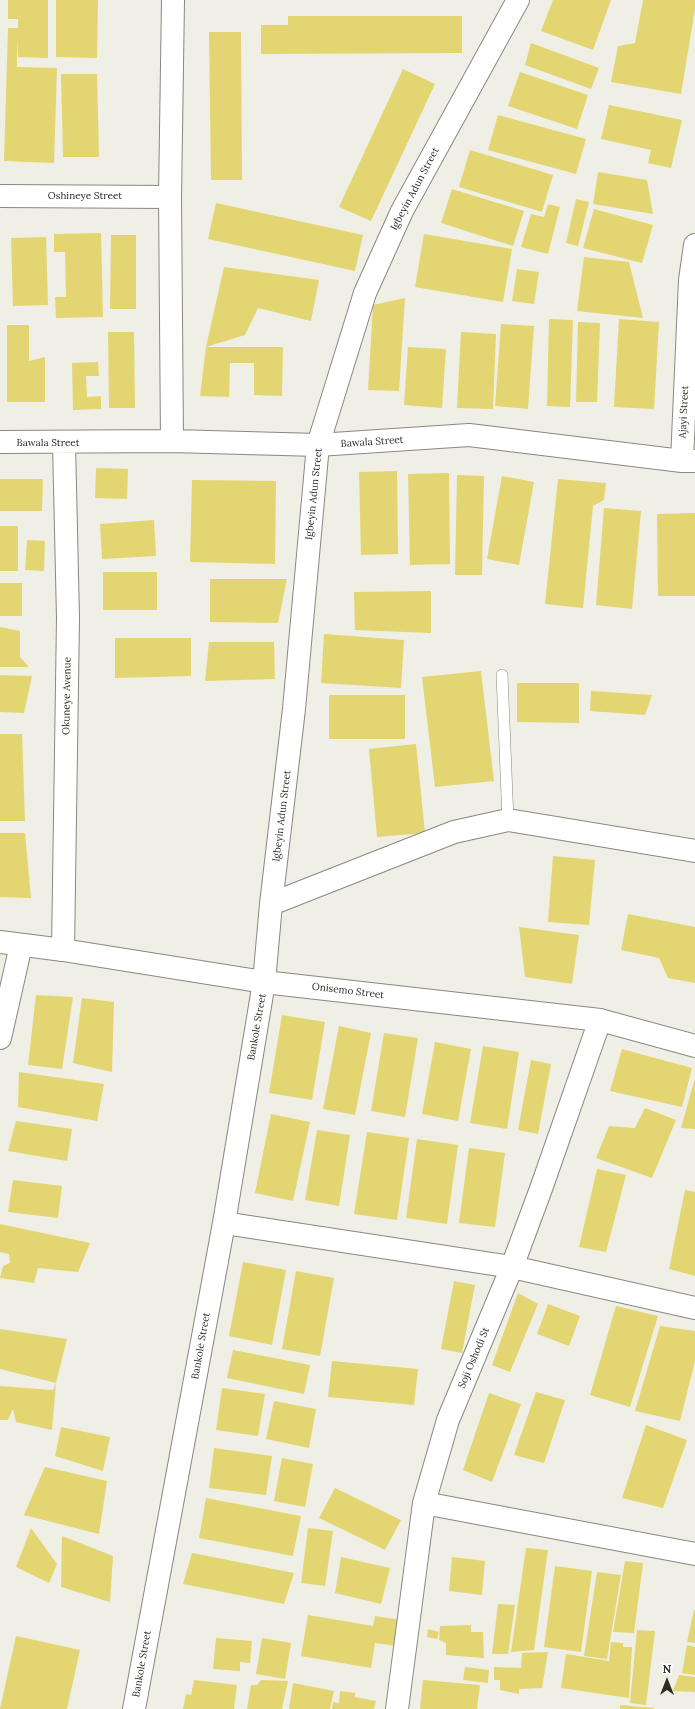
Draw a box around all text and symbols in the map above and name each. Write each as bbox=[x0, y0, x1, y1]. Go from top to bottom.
street label: Igbeyin Adun Street bbox=[388, 145, 442, 233]
street label: Oshineye Street bbox=[48, 190, 122, 202]
street label: Ajayi Street bbox=[677, 385, 691, 439]
street label: Bawala Street bbox=[340, 434, 404, 450]
street label: Bawala Street bbox=[16, 437, 80, 449]
street label: Igbeyin Adun Street bbox=[303, 448, 325, 540]
street label: Okuneye Avenue bbox=[60, 657, 74, 735]
street label: Igbeyin Adun Street bbox=[270, 770, 294, 862]
street label: Onisemo Street bbox=[311, 981, 385, 1001]
street label: Bankole Street bbox=[245, 993, 269, 1061]
street label: Bankole Street bbox=[189, 1312, 213, 1380]
street label: Soji Oshodi St bbox=[456, 1326, 492, 1390]
street label: Bankole Street bbox=[130, 1630, 154, 1698]
north arrow bbox=[647, 1661, 687, 1701]
text: N bbox=[663, 1662, 671, 1676]

